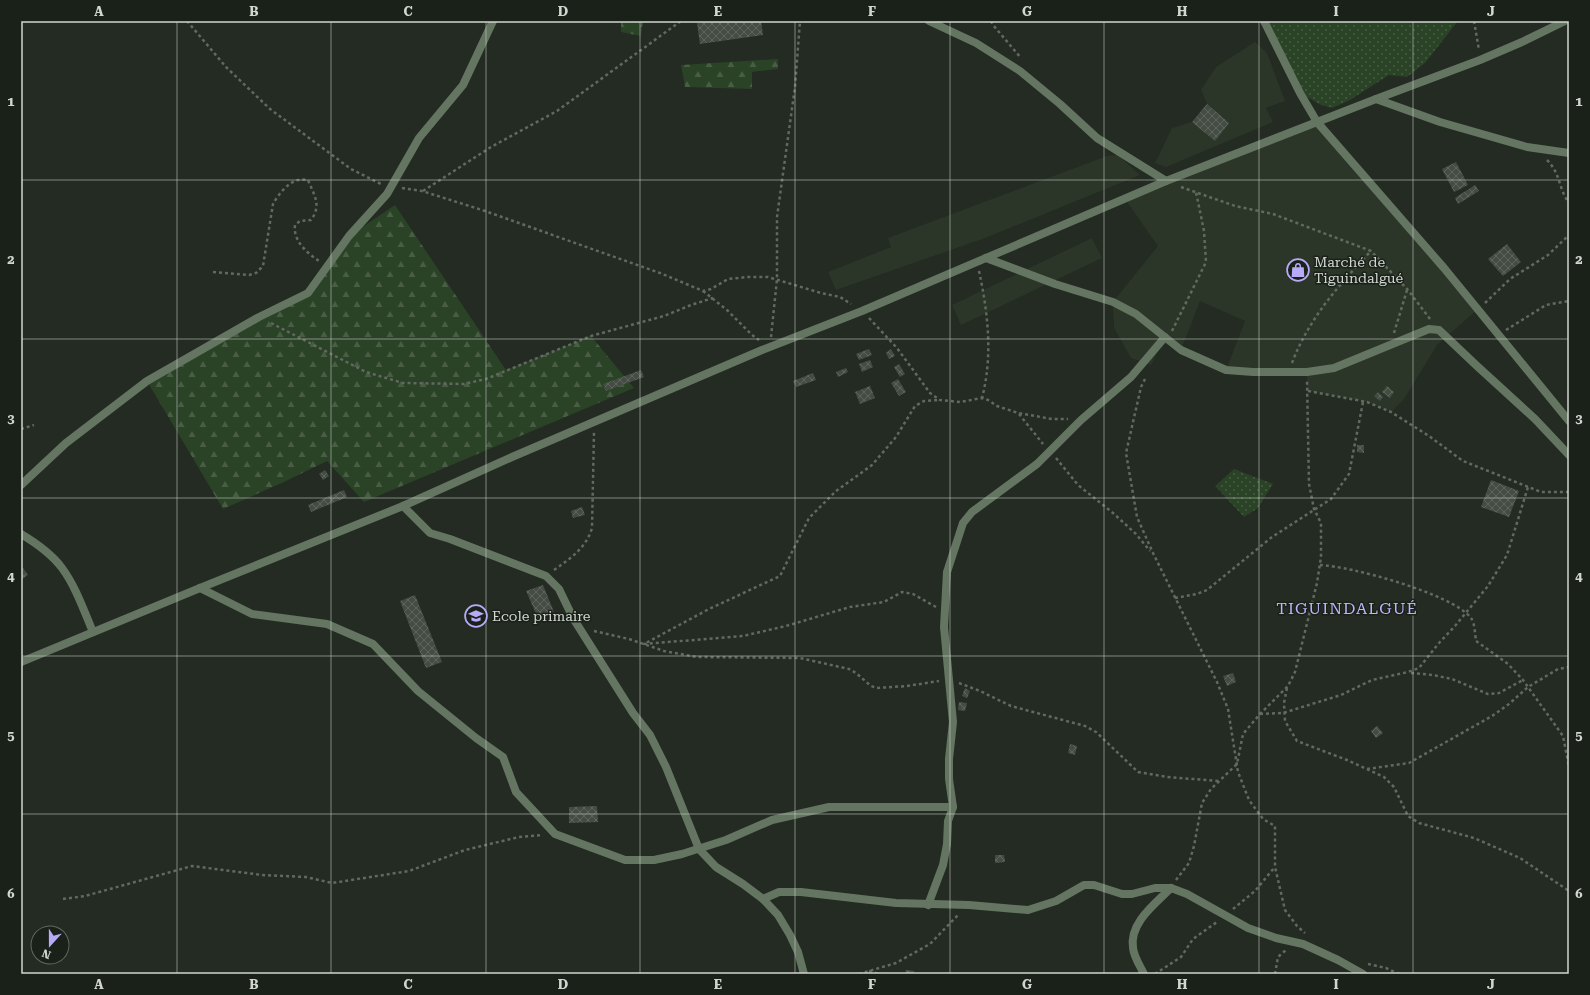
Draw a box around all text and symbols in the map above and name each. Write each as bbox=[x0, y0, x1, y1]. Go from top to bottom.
text: A bbox=[94, 4, 104, 19]
text: B bbox=[249, 4, 259, 19]
text: C bbox=[403, 4, 413, 19]
text: D bbox=[558, 4, 568, 19]
text: E bbox=[714, 4, 722, 19]
text: F bbox=[868, 4, 876, 19]
text: G bbox=[1022, 4, 1032, 19]
text: H bbox=[1177, 4, 1188, 19]
text: I bbox=[1333, 4, 1339, 19]
text: J bbox=[1487, 4, 1495, 19]
text: 1 bbox=[7, 94, 15, 109]
text: 1 bbox=[1575, 94, 1583, 109]
text: 2 bbox=[7, 252, 15, 267]
text: 2 bbox=[1575, 252, 1583, 267]
place label: Marché de Tiguindalgué bbox=[1314, 254, 1404, 286]
shop icon: Marché de Tiguindalgué bbox=[1285, 257, 1311, 283]
text: 3 bbox=[7, 411, 15, 426]
text: 3 bbox=[1575, 411, 1583, 426]
text: 4 bbox=[7, 569, 15, 584]
text: 4 bbox=[1575, 569, 1583, 584]
district label: TIGUINDALGUÉ bbox=[1276, 599, 1418, 618]
school or university icon: Ecole primaire bbox=[463, 603, 489, 629]
place label: Ecole primaire bbox=[492, 608, 591, 624]
text: 5 bbox=[7, 728, 15, 743]
text: 5 bbox=[1575, 728, 1583, 743]
text: 6 bbox=[7, 886, 15, 901]
text: 6 bbox=[1575, 886, 1583, 901]
north arrow bbox=[30, 925, 70, 965]
text: N bbox=[40, 946, 53, 961]
text: A bbox=[94, 977, 104, 992]
text: B bbox=[249, 977, 259, 992]
text: C bbox=[403, 977, 413, 992]
text: D bbox=[558, 977, 568, 992]
text: E bbox=[714, 977, 722, 992]
text: F bbox=[868, 977, 876, 992]
text: G bbox=[1022, 977, 1032, 992]
text: H bbox=[1177, 977, 1188, 992]
text: I bbox=[1333, 977, 1339, 992]
text: J bbox=[1487, 977, 1495, 992]

